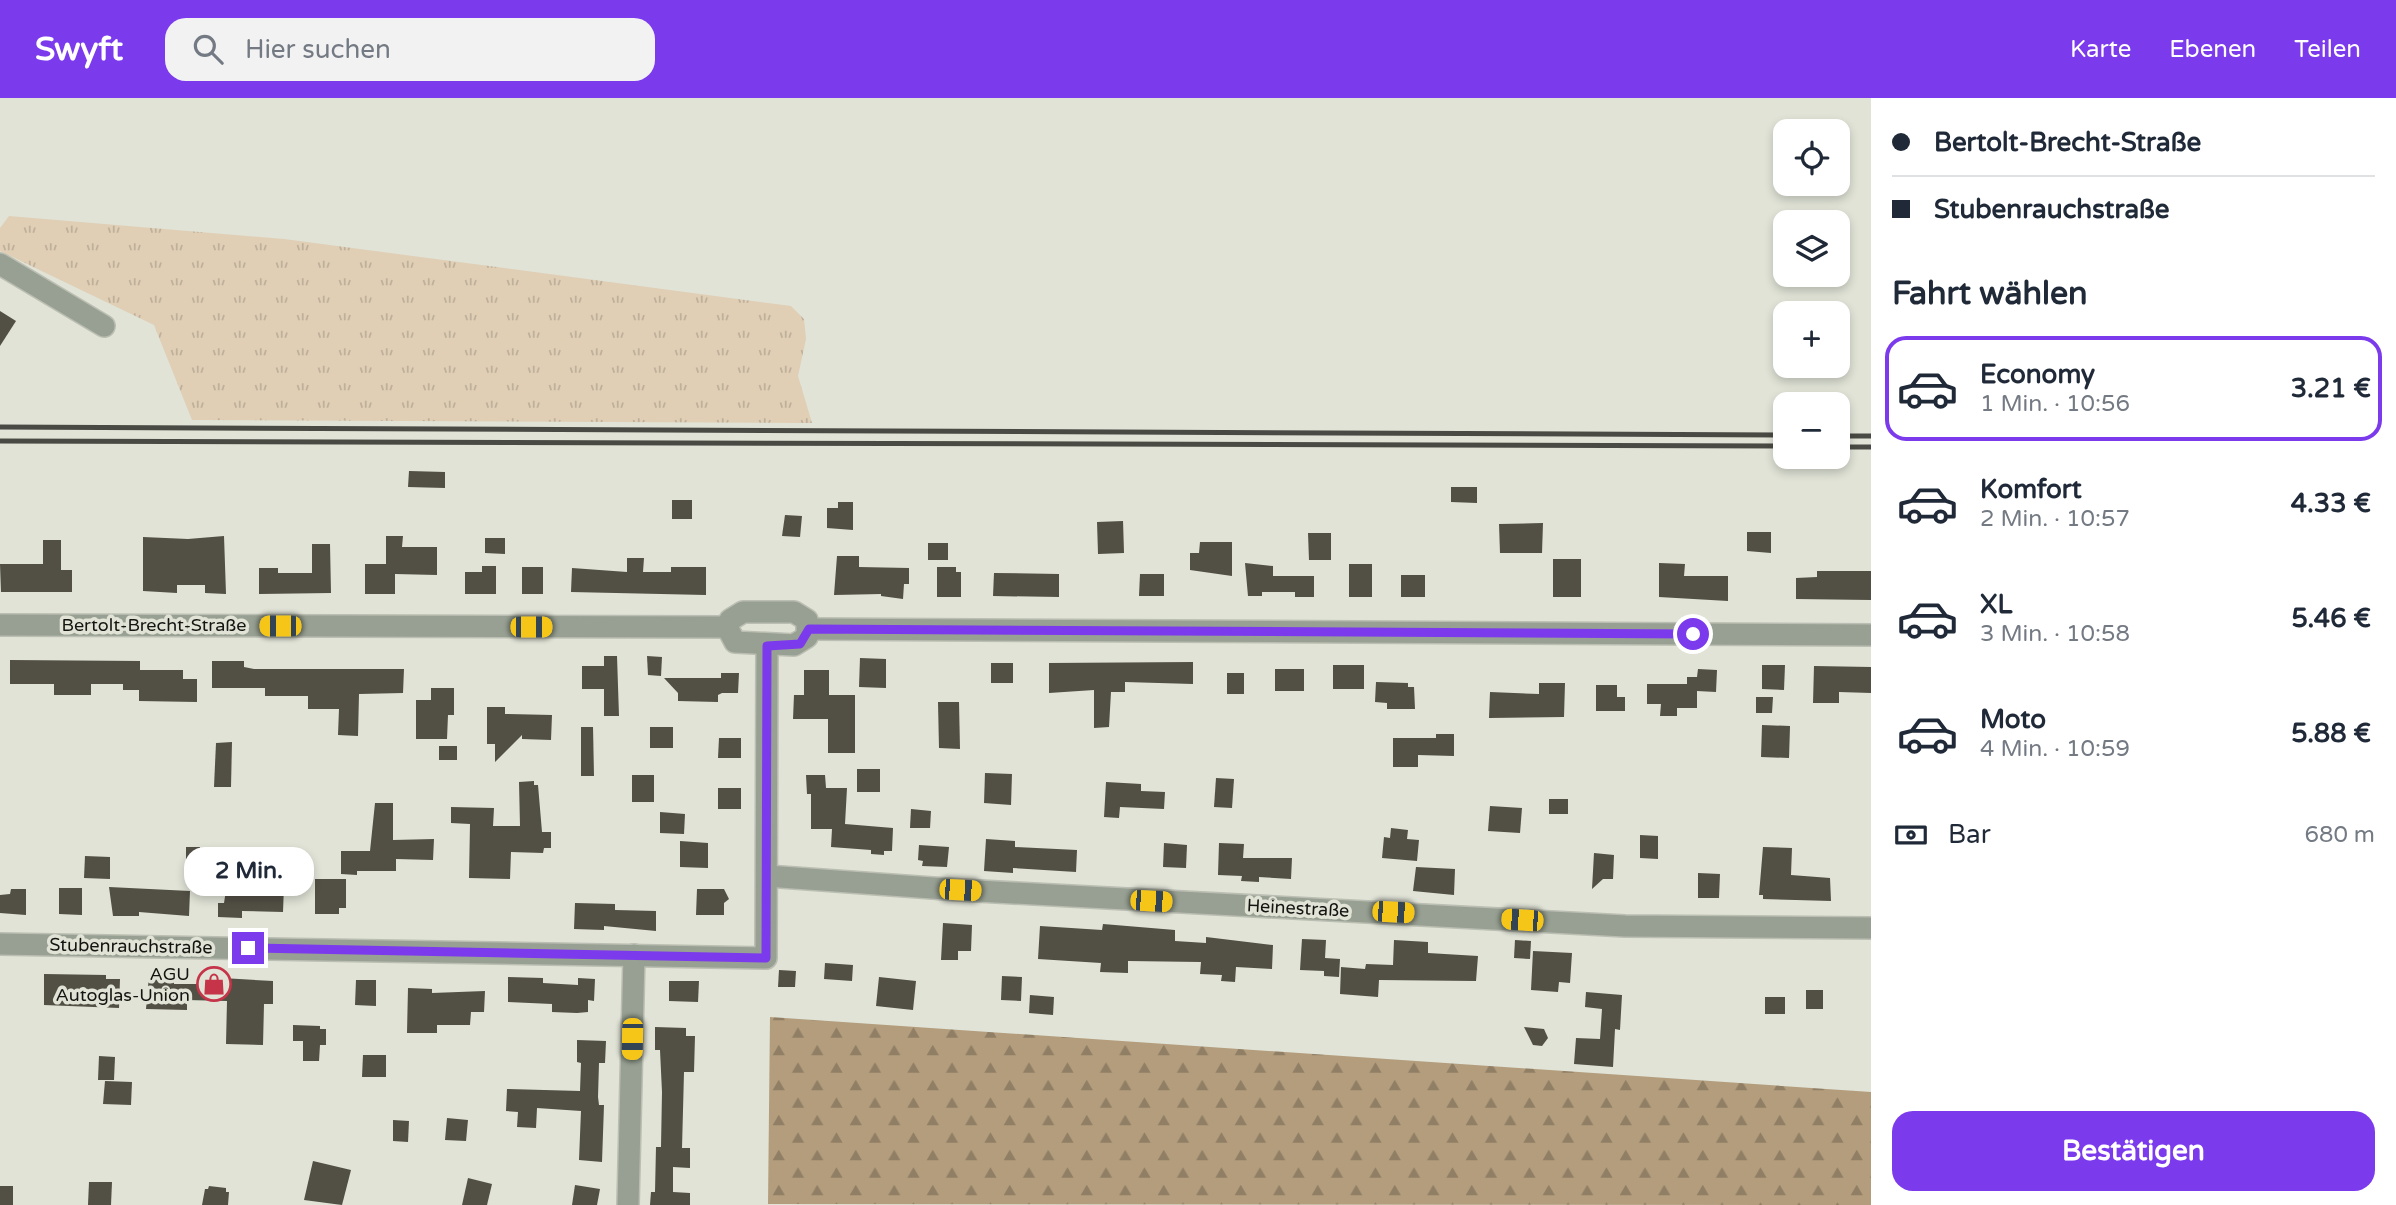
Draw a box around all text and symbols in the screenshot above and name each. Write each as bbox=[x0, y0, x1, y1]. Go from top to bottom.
search box bbox=[165, 18, 655, 81]
text: Swyft bbox=[35, 30, 123, 69]
icon: search bbox=[189, 30, 227, 68]
text: Hier suchen bbox=[245, 34, 391, 65]
text: Karte bbox=[2070, 35, 2131, 64]
text: Ebenen bbox=[2169, 35, 2256, 64]
text: Teilen bbox=[2294, 35, 2361, 64]
map controls bbox=[1773, 119, 1850, 469]
button: locate bbox=[1773, 119, 1850, 196]
text: Bertolt-Brecht-Straße bbox=[1934, 127, 2201, 158]
text: Stubenrauchstraße bbox=[1934, 194, 2170, 225]
button: layers bbox=[1773, 210, 1850, 287]
text: Fahrt wählen bbox=[1892, 275, 2088, 313]
button: + bbox=[1773, 301, 1850, 378]
icon: car bbox=[1896, 357, 1959, 420]
text: Economy bbox=[1980, 359, 2095, 390]
text: 3.21 € bbox=[2291, 373, 2371, 404]
text: 1 Min. · 10:56 bbox=[1980, 390, 2130, 418]
button: − bbox=[1773, 392, 1850, 469]
icon: car bbox=[1896, 472, 1959, 535]
text: Komfort bbox=[1980, 474, 2082, 505]
text: 4.33 € bbox=[2291, 488, 2371, 519]
text: 2 Min. · 10:57 bbox=[1980, 505, 2130, 533]
icon: car bbox=[1896, 587, 1959, 650]
text: XL bbox=[1980, 589, 2012, 620]
text: 5.46 € bbox=[2292, 603, 2371, 634]
street label: Bertolt-Brecht-Straße bbox=[62, 614, 246, 636]
car bbox=[260, 616, 302, 637]
car bbox=[511, 617, 553, 638]
route start bbox=[1677, 618, 1709, 650]
text: 3 Min. · 10:58 bbox=[1980, 620, 2130, 648]
icon: car bbox=[1896, 702, 1959, 765]
text: Moto bbox=[1980, 704, 2046, 735]
text: 5.88 € bbox=[2291, 718, 2371, 749]
text: 4 Min. · 10:59 bbox=[1980, 735, 2130, 763]
icon: cash bbox=[1892, 816, 1930, 854]
text: Bar bbox=[1948, 819, 1991, 850]
text: 680 m bbox=[2305, 821, 2375, 849]
callout: 2 Min. bbox=[183, 846, 313, 896]
text: 2 Min. bbox=[215, 857, 283, 885]
car bbox=[939, 878, 982, 902]
car bbox=[1130, 889, 1173, 913]
street label: Heinestraße bbox=[1246, 894, 1350, 922]
car bbox=[1372, 900, 1415, 924]
car bbox=[1501, 908, 1544, 932]
route end bbox=[232, 932, 264, 964]
street label: Stubenrauchstraße bbox=[49, 934, 213, 958]
place label: AGU Autoglas-Union bbox=[56, 963, 190, 1006]
shop icon: AGU Autoglas-Union bbox=[195, 965, 233, 1003]
car bbox=[622, 1018, 643, 1060]
button: Bestätigen bbox=[1892, 1111, 2375, 1191]

